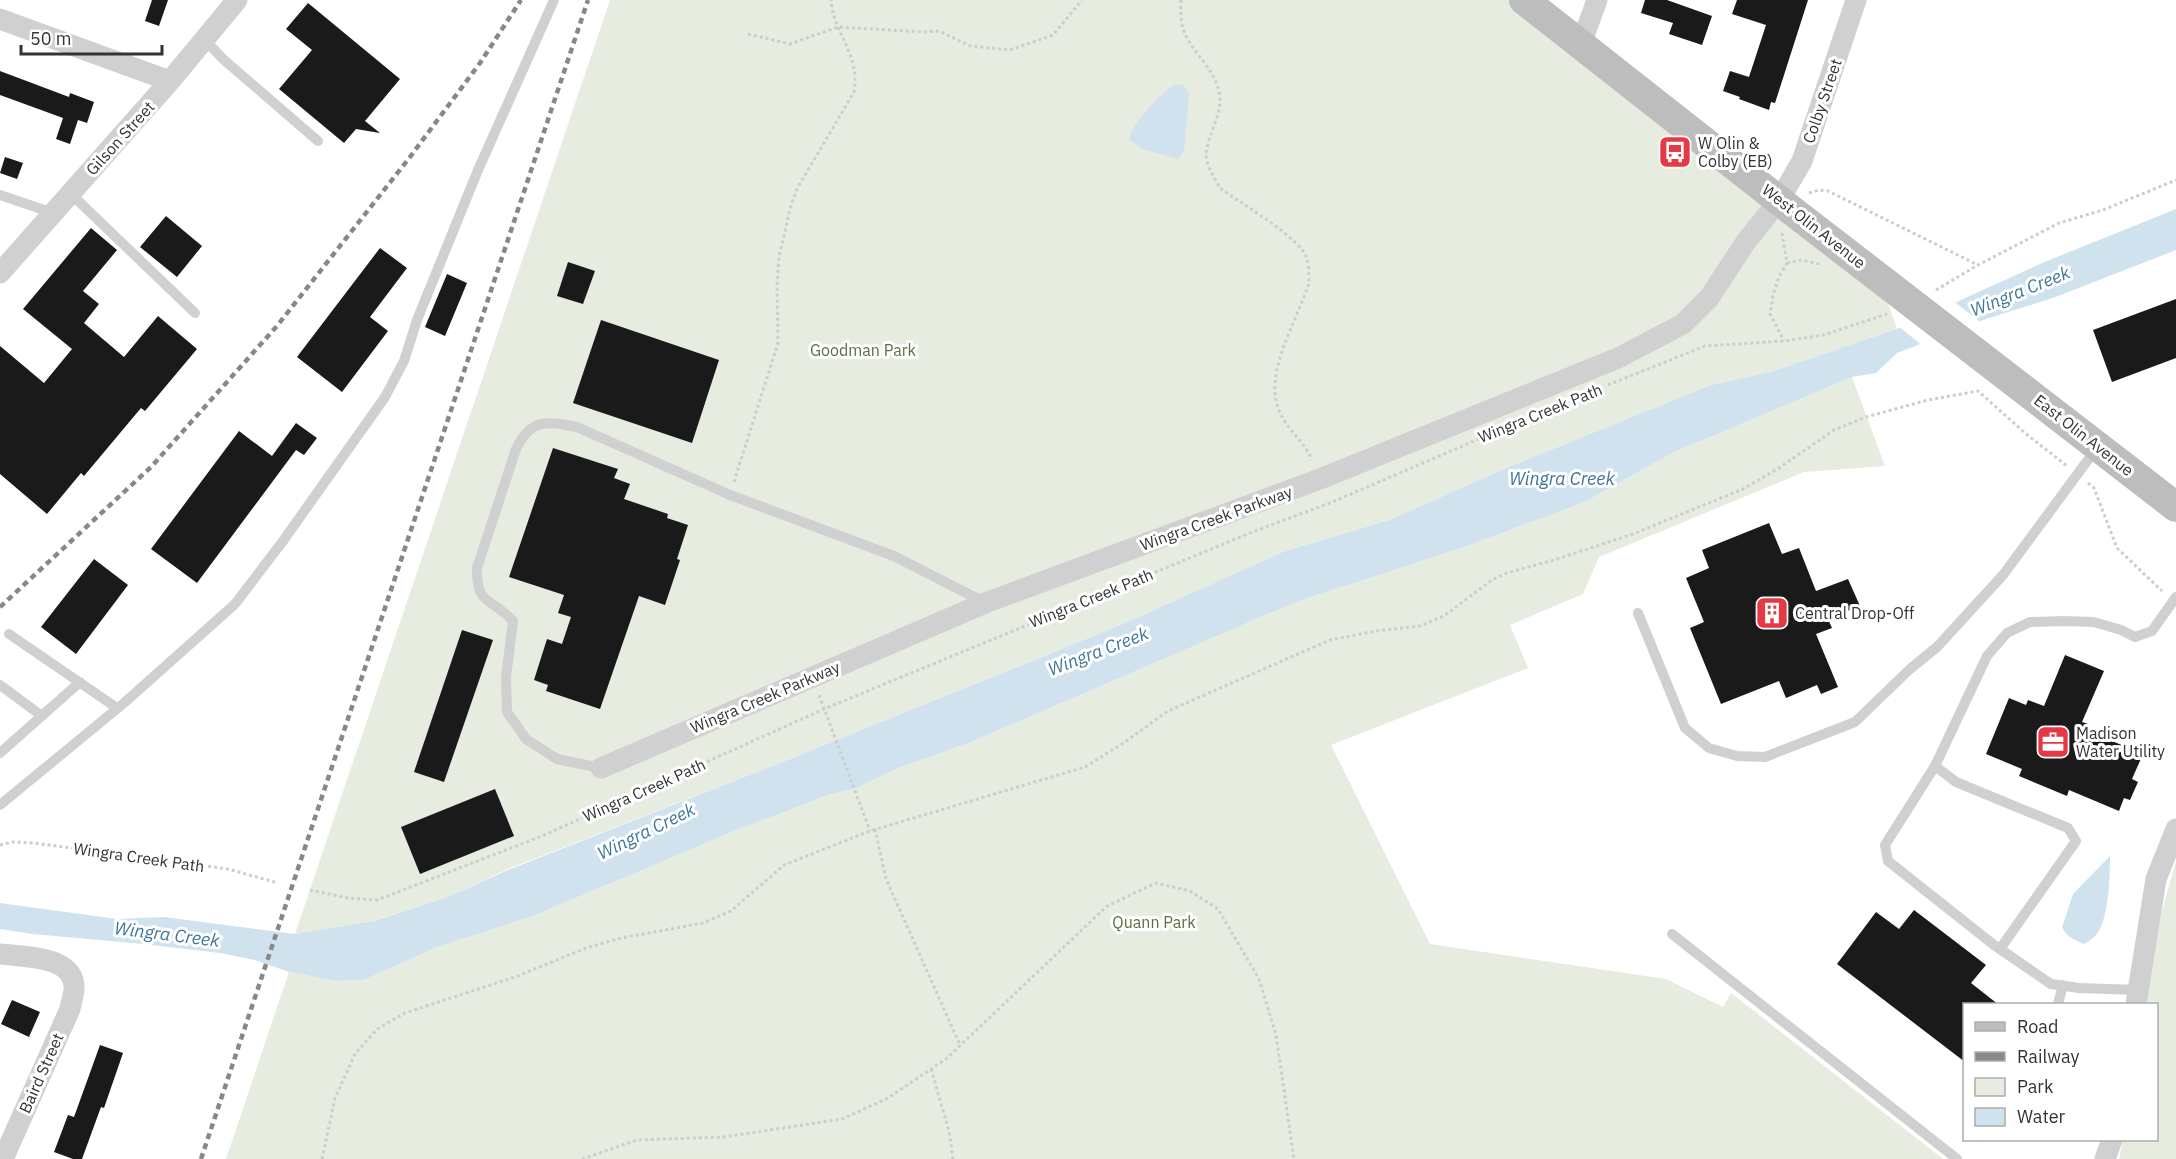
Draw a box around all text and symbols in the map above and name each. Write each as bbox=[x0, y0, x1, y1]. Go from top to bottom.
scale bar bbox=[21, 18, 162, 56]
text: 50 m bbox=[30, 27, 72, 50]
street label: Colby Street bbox=[1798, 56, 1846, 146]
street label: Gilson Street bbox=[81, 97, 159, 179]
place label: W Olin & Colby (EB) bbox=[1698, 133, 1773, 171]
bus stop icon: W Olin & Colby (EB) bbox=[1657, 134, 1693, 170]
street label: West Olin Avenue bbox=[1758, 179, 1870, 273]
water label: Wingra Creek bbox=[1967, 260, 2074, 321]
park label: Goodman Park bbox=[810, 340, 917, 360]
street label: Wingra Creek Path bbox=[1475, 379, 1605, 447]
street label: East Olin Avenue bbox=[2030, 390, 2138, 480]
water label: Wingra Creek bbox=[1509, 467, 1616, 490]
street label: Wingra Creek Parkway bbox=[1137, 481, 1295, 555]
street label: Wingra Creek Path bbox=[1026, 564, 1156, 632]
building icon: Central Drop-Off bbox=[1754, 595, 1790, 631]
place label: Central Drop-Off bbox=[1795, 603, 1914, 623]
water label: Wingra Creek bbox=[1045, 621, 1152, 681]
street label: Wingra Creek Parkway bbox=[687, 656, 843, 738]
place label: Madison Water Utility bbox=[2076, 723, 2165, 761]
office icon: Madison Water Utility bbox=[2035, 724, 2071, 760]
street label: Wingra Creek Path bbox=[580, 754, 708, 826]
water label: Wingra Creek bbox=[593, 797, 699, 865]
street label: Wingra Creek Path bbox=[72, 838, 206, 876]
park label: Quann Park bbox=[1112, 912, 1196, 932]
water label: Wingra Creek bbox=[113, 916, 222, 952]
legend bbox=[1963, 1003, 2158, 1141]
text: Road bbox=[2017, 1015, 2058, 1038]
street label: Baird Street bbox=[14, 1030, 68, 1116]
text: Railway bbox=[2017, 1045, 2079, 1068]
text: Park bbox=[2017, 1075, 2054, 1098]
text: Water bbox=[2017, 1105, 2066, 1128]

